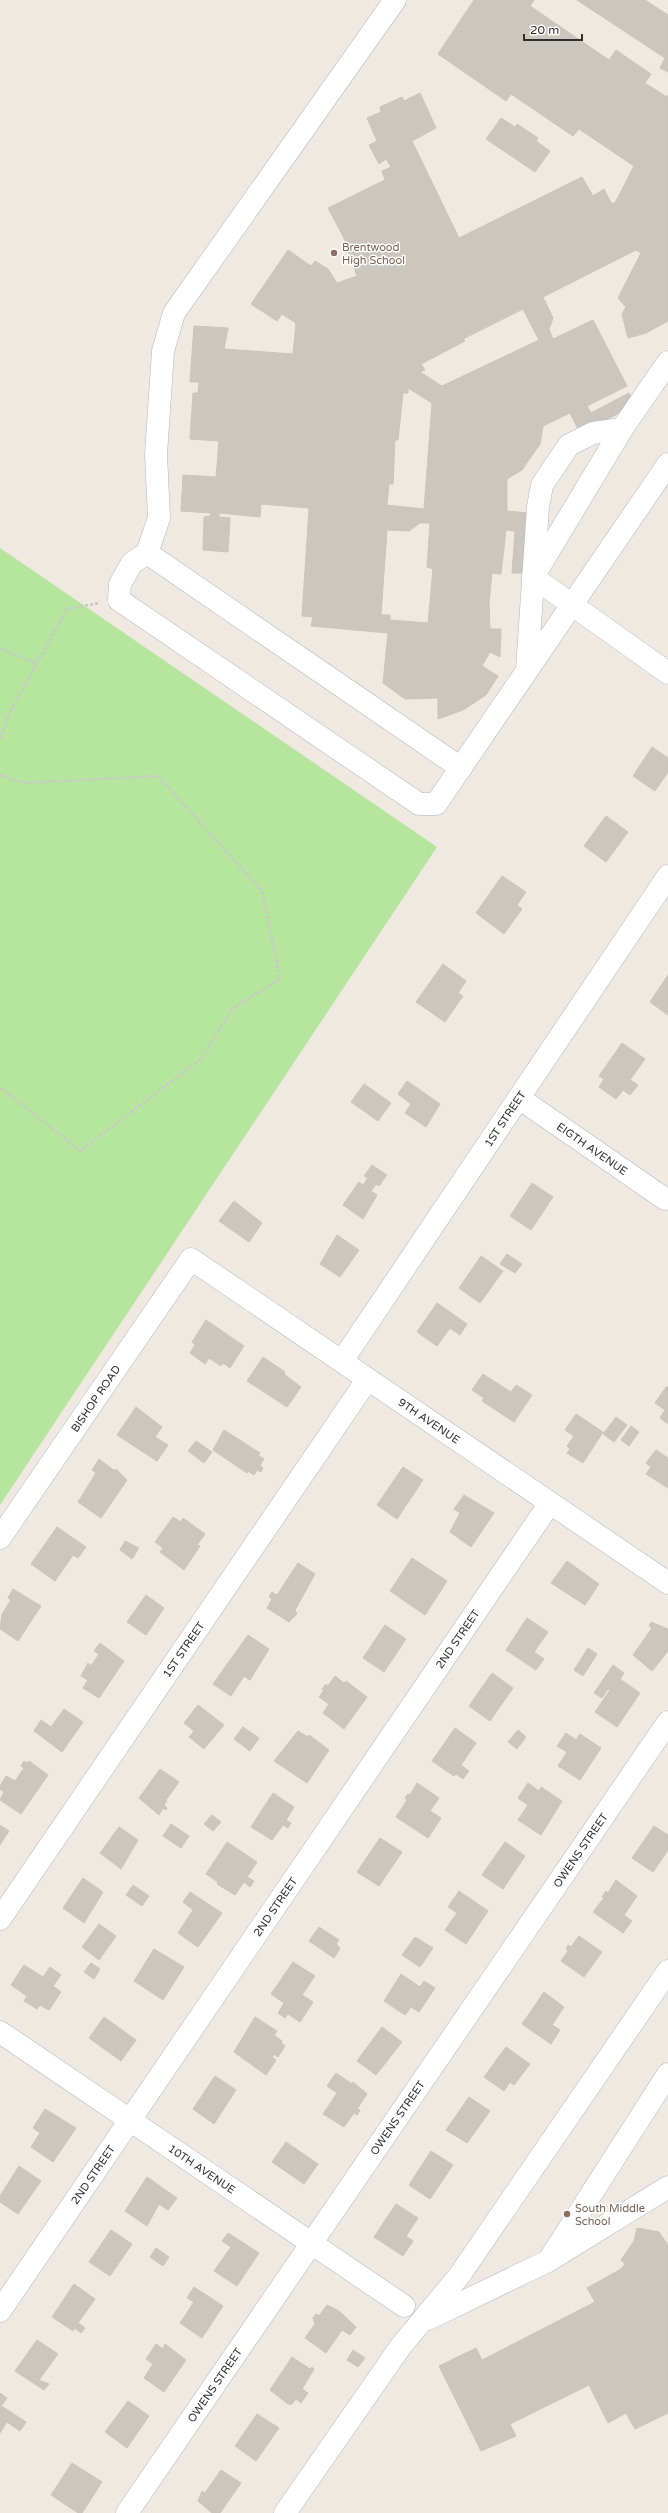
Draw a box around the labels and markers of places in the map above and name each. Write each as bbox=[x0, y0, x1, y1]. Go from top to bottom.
place label: Brentwood High School bbox=[342, 241, 405, 267]
marker: Brentwood High School bbox=[329, 248, 339, 258]
place label: South Middle School bbox=[575, 2202, 645, 2228]
marker: South Middle School bbox=[562, 2209, 572, 2219]

